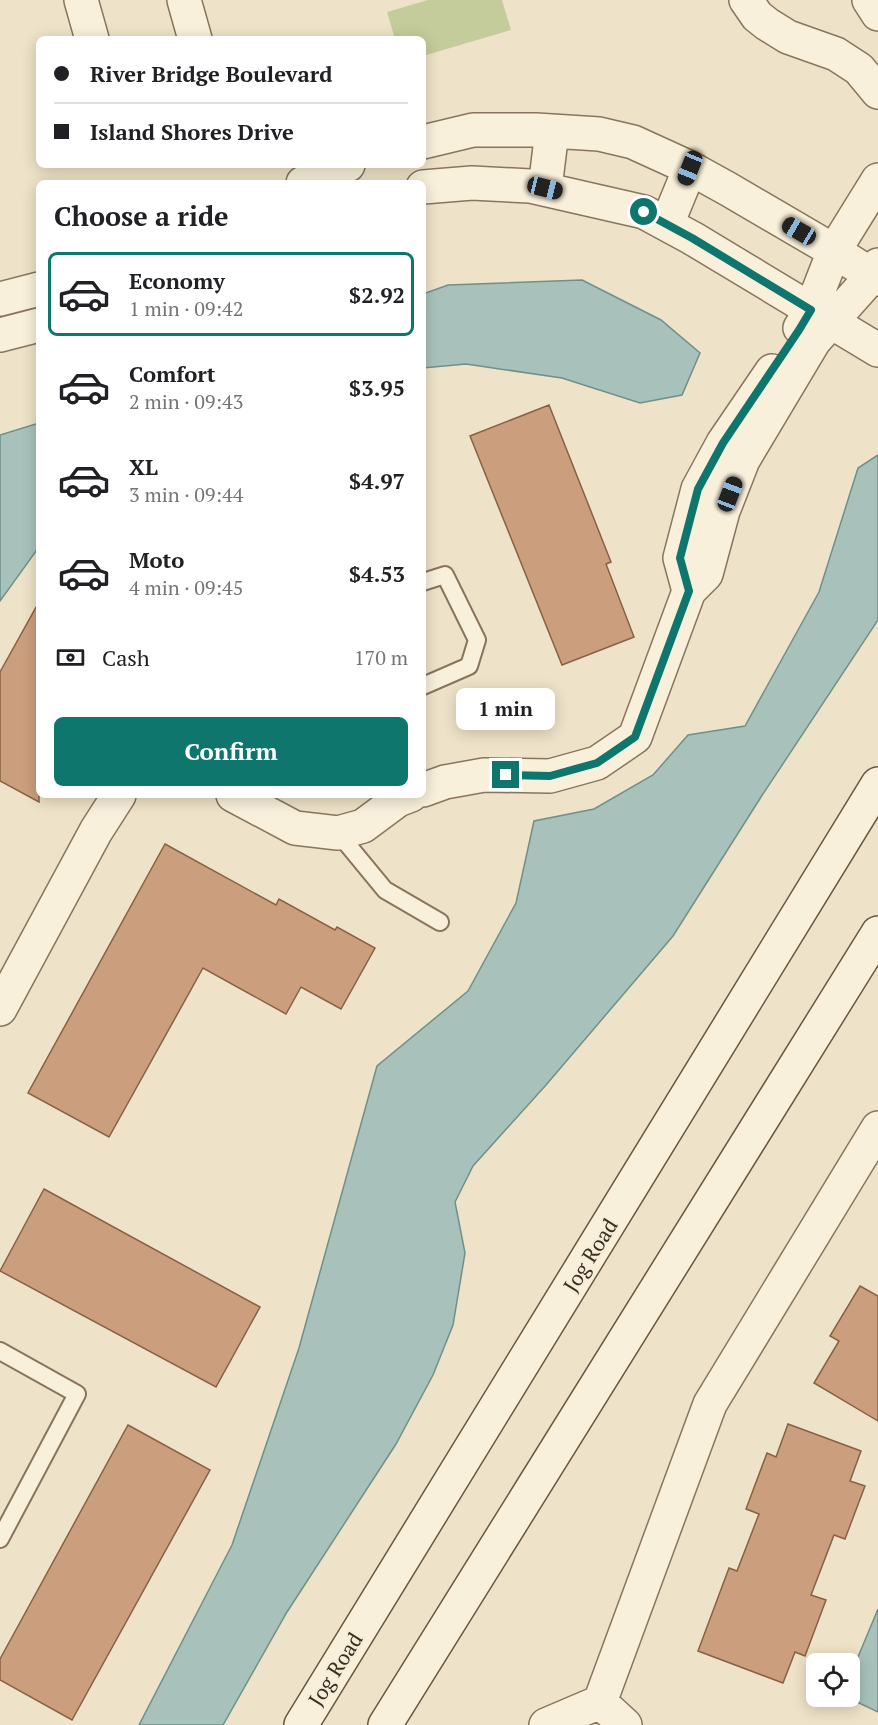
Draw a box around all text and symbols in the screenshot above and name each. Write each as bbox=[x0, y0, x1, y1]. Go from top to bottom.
text: River Bridge Boulevard bbox=[90, 59, 332, 88]
text: Island Shores Drive bbox=[90, 117, 294, 146]
car bbox=[675, 148, 705, 188]
car bbox=[525, 175, 565, 201]
text: Choose a ride bbox=[54, 198, 229, 234]
route start bbox=[630, 198, 657, 225]
car bbox=[779, 214, 819, 248]
text: Economy bbox=[129, 266, 225, 295]
icon: car bbox=[57, 267, 111, 321]
text: $2.92 bbox=[349, 280, 405, 309]
text: 1 min · 09:42 bbox=[129, 295, 243, 322]
text: Comfort bbox=[129, 359, 215, 388]
icon: car bbox=[57, 360, 111, 414]
text: $3.95 bbox=[349, 373, 405, 402]
text: 2 min · 09:43 bbox=[129, 388, 243, 415]
text: XL bbox=[129, 452, 158, 481]
icon: car bbox=[57, 453, 111, 507]
text: $4.97 bbox=[349, 466, 405, 495]
car bbox=[715, 474, 745, 514]
text: 3 min · 09:44 bbox=[129, 481, 243, 508]
text: Moto bbox=[129, 545, 184, 574]
icon: car bbox=[57, 546, 111, 600]
text: $4.53 bbox=[349, 559, 405, 588]
text: 4 min · 09:45 bbox=[129, 574, 243, 601]
icon: cash bbox=[54, 641, 87, 674]
text: Cash bbox=[102, 643, 150, 672]
text: 170 m bbox=[354, 644, 408, 671]
callout: 1 min bbox=[456, 688, 556, 730]
text: 1 min bbox=[478, 695, 533, 722]
button: Confirm bbox=[54, 717, 408, 786]
route end bbox=[492, 761, 519, 788]
street label: Jog Road bbox=[556, 1213, 624, 1297]
street label: Jog Road bbox=[301, 1627, 369, 1711]
map controls bbox=[806, 1653, 860, 1707]
button: locate bbox=[806, 1653, 860, 1707]

